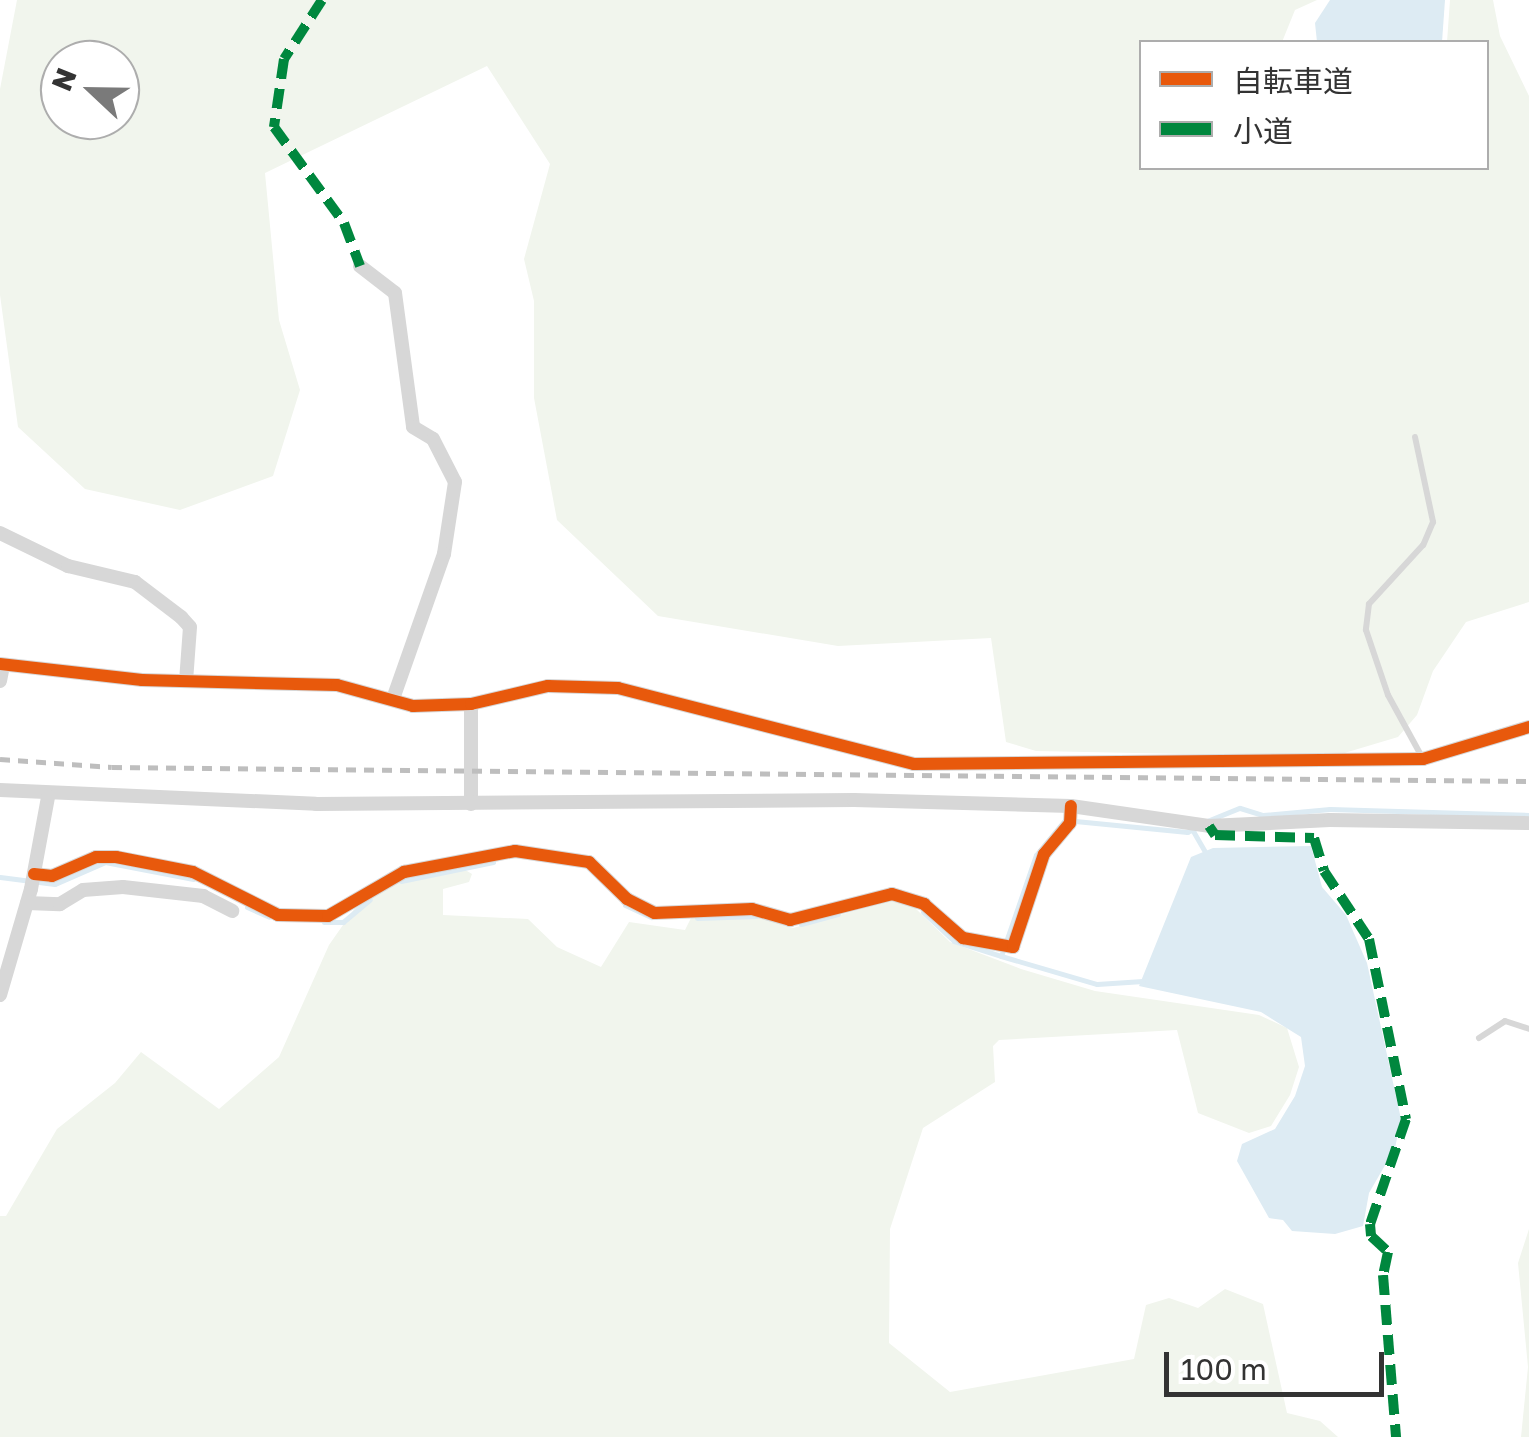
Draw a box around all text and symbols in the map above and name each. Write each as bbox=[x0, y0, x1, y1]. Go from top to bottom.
north arrow bbox=[40, 40, 140, 140]
legend bbox=[1139, 40, 1489, 170]
text: N bbox=[44, 63, 83, 95]
text: 自転車道 bbox=[1233, 63, 1353, 99]
text: 小道 bbox=[1233, 113, 1293, 149]
scale bar bbox=[1169, 1332, 1389, 1394]
text: 100 m bbox=[1181, 1351, 1267, 1387]

